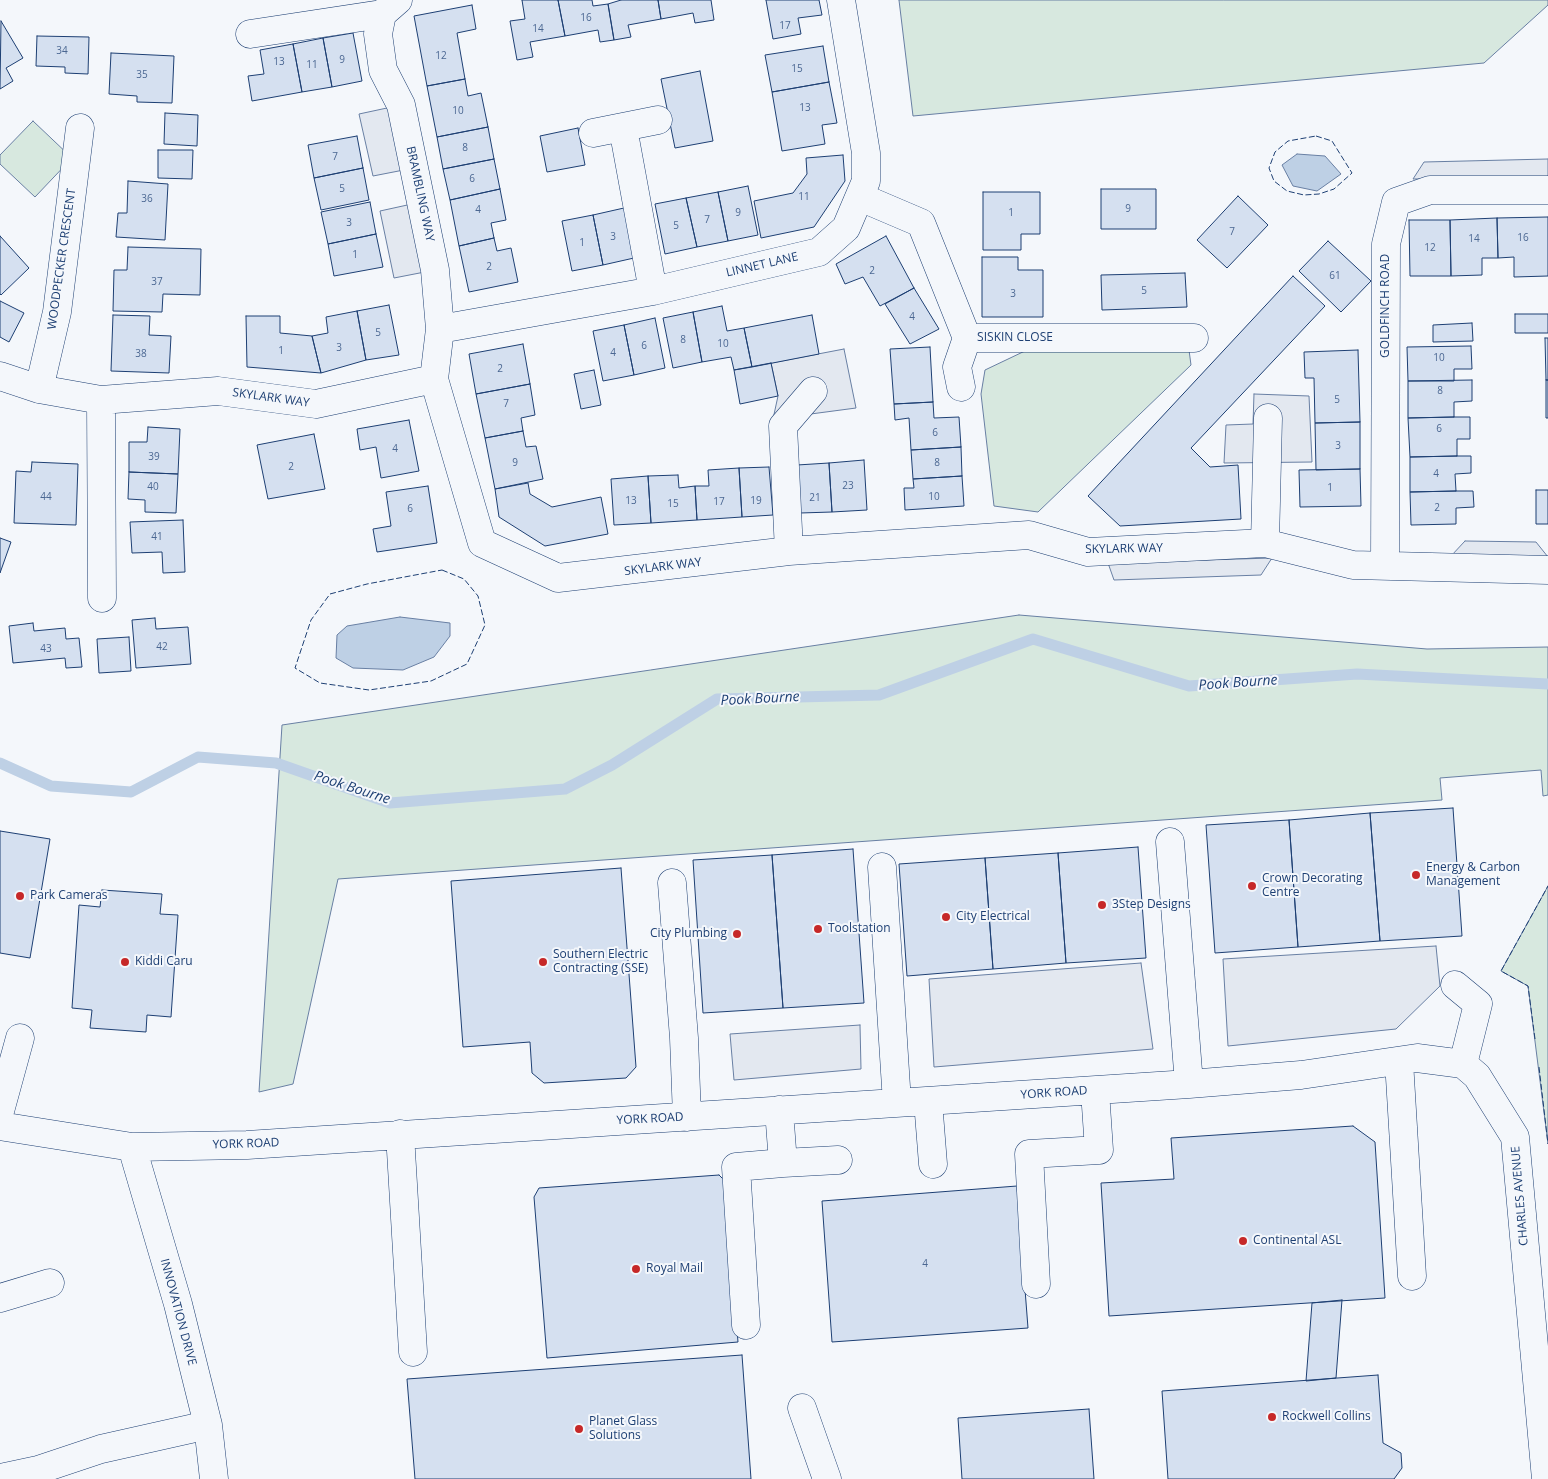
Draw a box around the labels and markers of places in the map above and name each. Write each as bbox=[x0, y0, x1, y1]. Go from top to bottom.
place label: Energy & Carbon Management bbox=[1426, 861, 1520, 889]
marker: Energy & Carbon Management bbox=[1410, 869, 1422, 881]
place label: Crown Decorating Centre bbox=[1262, 872, 1363, 900]
marker: Crown Decorating Centre bbox=[1246, 880, 1258, 892]
place label: Park Cameras bbox=[30, 889, 108, 903]
marker: Park Cameras bbox=[14, 890, 26, 902]
place label: 3Step Designs bbox=[1112, 898, 1191, 912]
marker: 3Step Designs bbox=[1096, 899, 1108, 911]
place label: City Electrical bbox=[956, 910, 1030, 924]
marker: City Electrical bbox=[940, 911, 952, 923]
place label: Toolstation bbox=[828, 922, 891, 936]
marker: Toolstation bbox=[812, 923, 824, 935]
place label: City Plumbing bbox=[650, 927, 727, 941]
marker: City Plumbing bbox=[731, 928, 743, 940]
place label: Southern Electric Contracting (SSE) bbox=[553, 948, 648, 976]
place label: Kiddi Caru bbox=[135, 955, 193, 969]
marker: Kiddi Caru bbox=[119, 956, 131, 968]
marker: Southern Electric Contracting (SSE) bbox=[537, 956, 549, 968]
place label: Continental ASL bbox=[1253, 1234, 1341, 1248]
marker: Continental ASL bbox=[1237, 1235, 1249, 1247]
place label: Royal Mail bbox=[646, 1262, 703, 1276]
marker: Royal Mail bbox=[630, 1263, 642, 1275]
place label: Rockwell Collins bbox=[1282, 1410, 1371, 1424]
marker: Rockwell Collins bbox=[1266, 1411, 1278, 1423]
place label: Planet Glass Solutions bbox=[589, 1415, 657, 1443]
marker: Planet Glass Solutions bbox=[573, 1423, 585, 1435]

